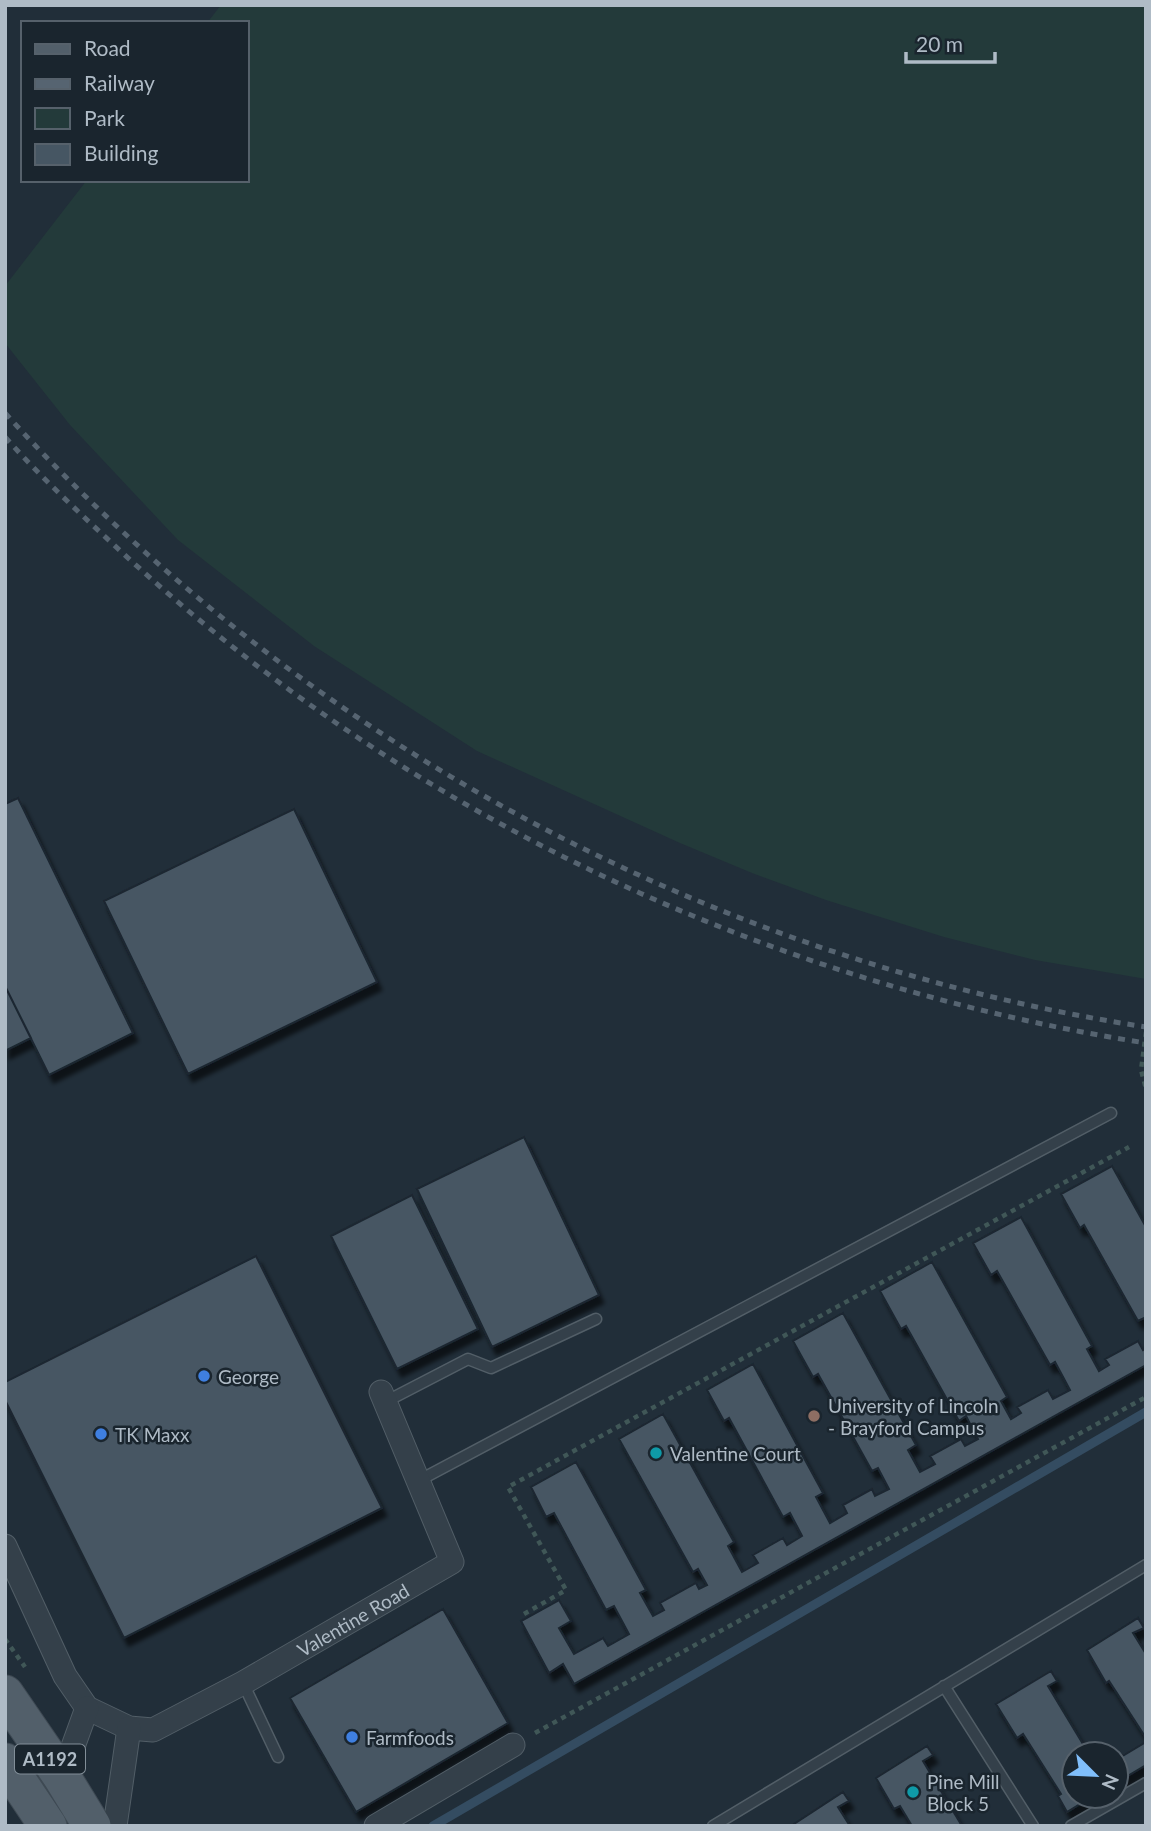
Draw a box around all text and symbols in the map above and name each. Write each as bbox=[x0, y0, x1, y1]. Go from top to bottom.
legend bbox=[21, 21, 248, 182]
scale bar bbox=[906, 21, 995, 65]
text: 20 m bbox=[916, 31, 963, 56]
text: Road bbox=[84, 35, 131, 60]
text: Railway bbox=[84, 70, 155, 95]
text: Park bbox=[84, 105, 125, 130]
text: Building bbox=[84, 140, 159, 165]
place label: George bbox=[218, 1365, 279, 1388]
marker: George bbox=[196, 1368, 212, 1384]
place label: University of Lincoln - Brayford Campus bbox=[828, 1394, 999, 1439]
marker: University of Lincoln - Brayford Campus bbox=[806, 1408, 822, 1424]
place label: TK Maxx bbox=[115, 1423, 190, 1446]
marker: TK Maxx bbox=[93, 1426, 109, 1442]
place label: Valentine Court bbox=[670, 1442, 801, 1465]
marker: Valentine Court bbox=[648, 1445, 664, 1461]
street label: Valentine Road bbox=[293, 1578, 413, 1661]
place label: Farmfoods bbox=[366, 1726, 454, 1749]
marker: Farmfoods bbox=[344, 1729, 360, 1745]
north arrow bbox=[1060, 1740, 1130, 1810]
road number: A1192 bbox=[15, 1744, 85, 1774]
place label: Pine Mill Block 5 bbox=[927, 1770, 999, 1815]
text: N bbox=[1098, 1771, 1124, 1793]
marker: Pine Mill Block 5 bbox=[905, 1784, 921, 1800]

